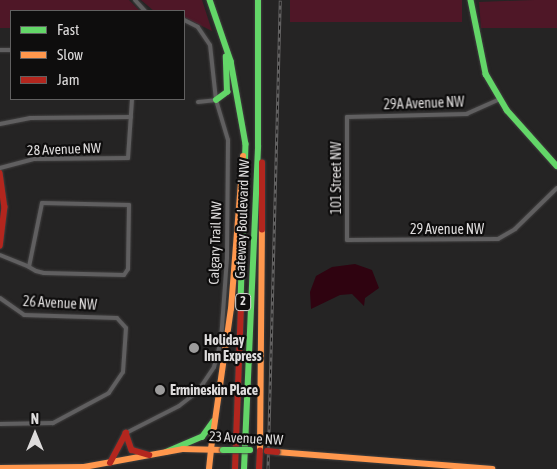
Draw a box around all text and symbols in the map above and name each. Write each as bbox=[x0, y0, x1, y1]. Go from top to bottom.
legend bbox=[10, 10, 185, 100]
text: Fast bbox=[57, 21, 79, 38]
text: Slow bbox=[57, 46, 83, 63]
text: Jam bbox=[57, 71, 80, 88]
street label: 29A Avenue NW bbox=[383, 93, 465, 113]
street label: 28 Avenue NW bbox=[27, 139, 101, 159]
street label: 101 Street NW bbox=[328, 142, 344, 214]
street label: Gateway Boulevard NW bbox=[232, 159, 252, 279]
street label: Calgary Trail NW bbox=[205, 201, 225, 285]
street label: 29 Avenue NW bbox=[410, 221, 484, 237]
road number: 2 bbox=[234, 292, 252, 312]
street label: 26 Avenue NW bbox=[23, 293, 97, 313]
place label: Holiday Inn Express bbox=[204, 332, 262, 364]
marker: Holiday Inn Express bbox=[188, 342, 200, 354]
place label: Ermineskin Place bbox=[170, 382, 258, 398]
marker: Ermineskin Place bbox=[154, 384, 166, 396]
north arrow bbox=[10, 409, 60, 459]
text: N bbox=[31, 411, 39, 427]
street label: 23 Avenue NW bbox=[209, 428, 283, 448]

